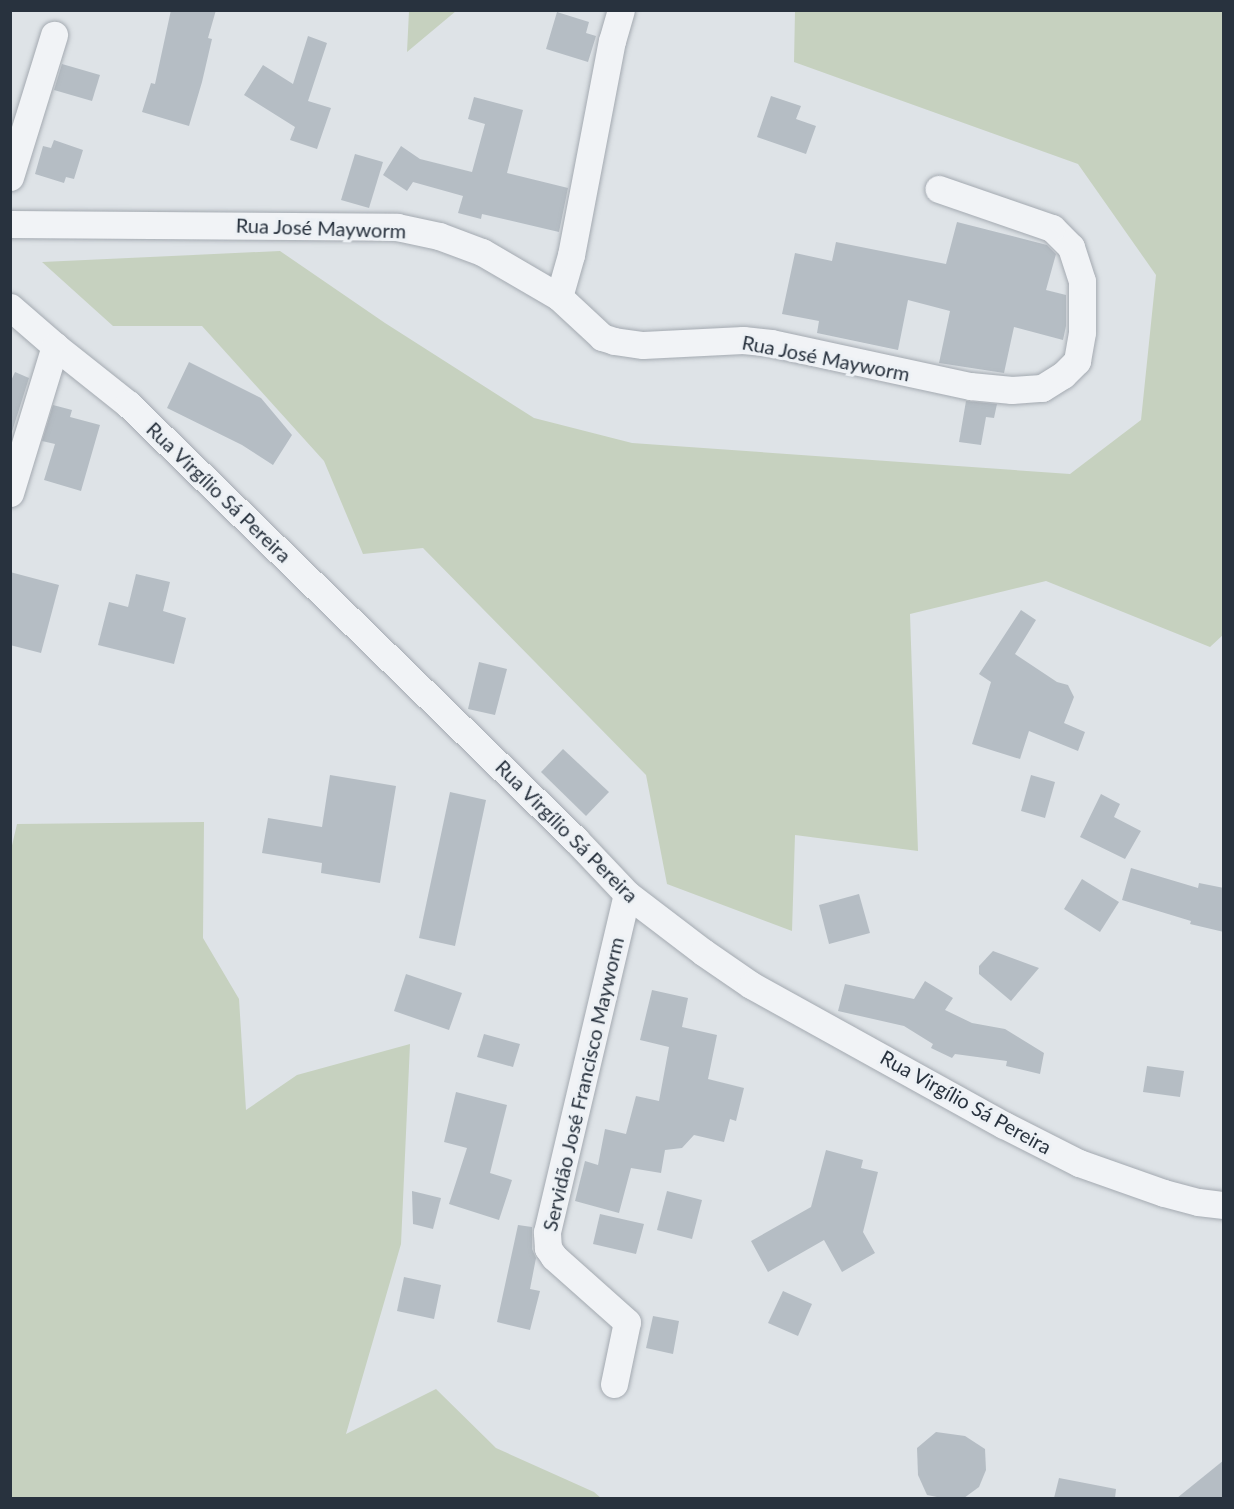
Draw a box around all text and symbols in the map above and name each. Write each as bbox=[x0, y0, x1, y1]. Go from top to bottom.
street label: Rua José Mayworm bbox=[235, 213, 407, 243]
street label: Rua José Mayworm bbox=[740, 330, 912, 386]
street label: Rua Virgílio Sá Pereira bbox=[141, 417, 297, 567]
street label: Rua Virgílio Sá Pereira bbox=[491, 755, 643, 907]
street label: Servidão José Francisco Mayworm bbox=[537, 934, 629, 1234]
street label: Rua Virgílio Sá Pereira bbox=[876, 1045, 1056, 1159]

